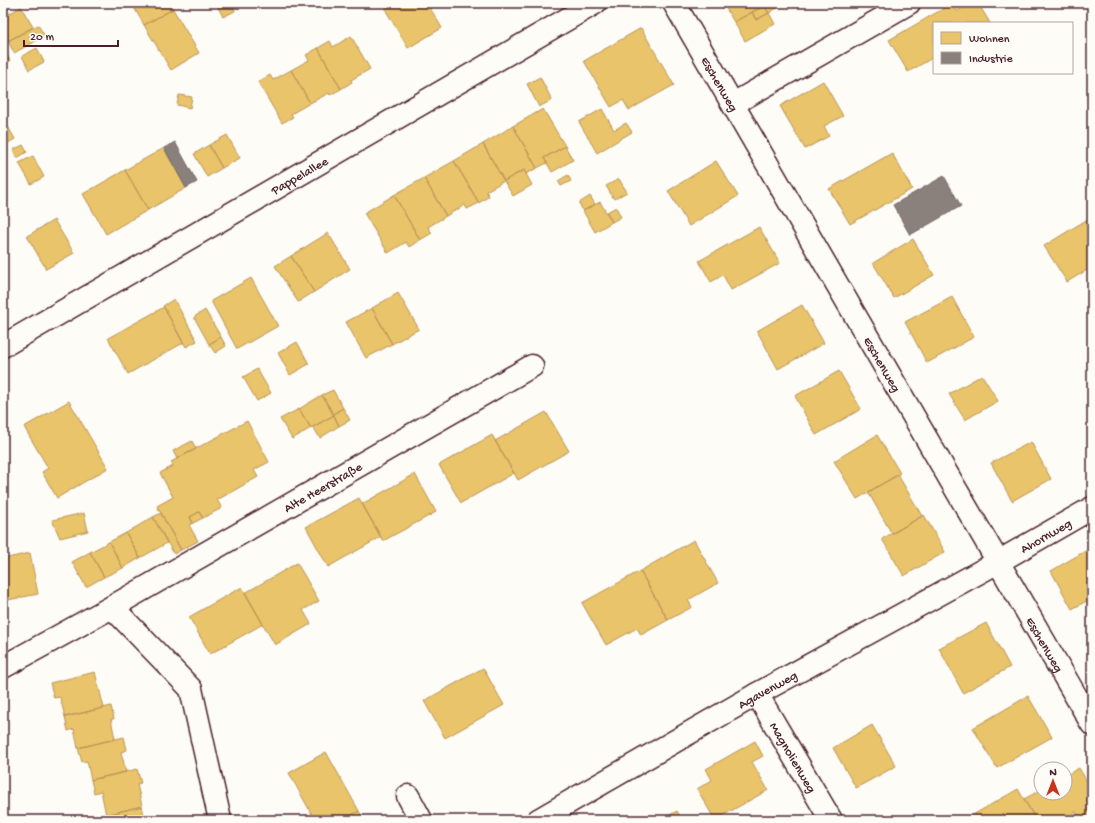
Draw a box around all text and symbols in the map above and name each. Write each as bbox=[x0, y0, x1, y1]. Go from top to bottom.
scale bar bbox=[24, 22, 118, 48]
legend bbox=[933, 22, 1073, 74]
text: 20 m bbox=[30, 31, 55, 45]
text: Wohnen bbox=[969, 33, 1010, 47]
text: Industrie bbox=[969, 53, 1013, 67]
street label: Eschenweg bbox=[697, 54, 740, 115]
street label: Pappelallee bbox=[268, 154, 332, 200]
street label: Eschenweg bbox=[859, 335, 903, 395]
street label: Alte Heerstraße bbox=[282, 460, 366, 517]
street label: Ahornweg bbox=[1018, 516, 1075, 558]
street label: Eschenweg bbox=[1022, 615, 1065, 676]
street label: Agavenweg bbox=[736, 669, 800, 713]
street label: Magnolienweg bbox=[765, 720, 818, 796]
north arrow bbox=[1033, 761, 1073, 801]
text: N bbox=[1049, 767, 1057, 779]

